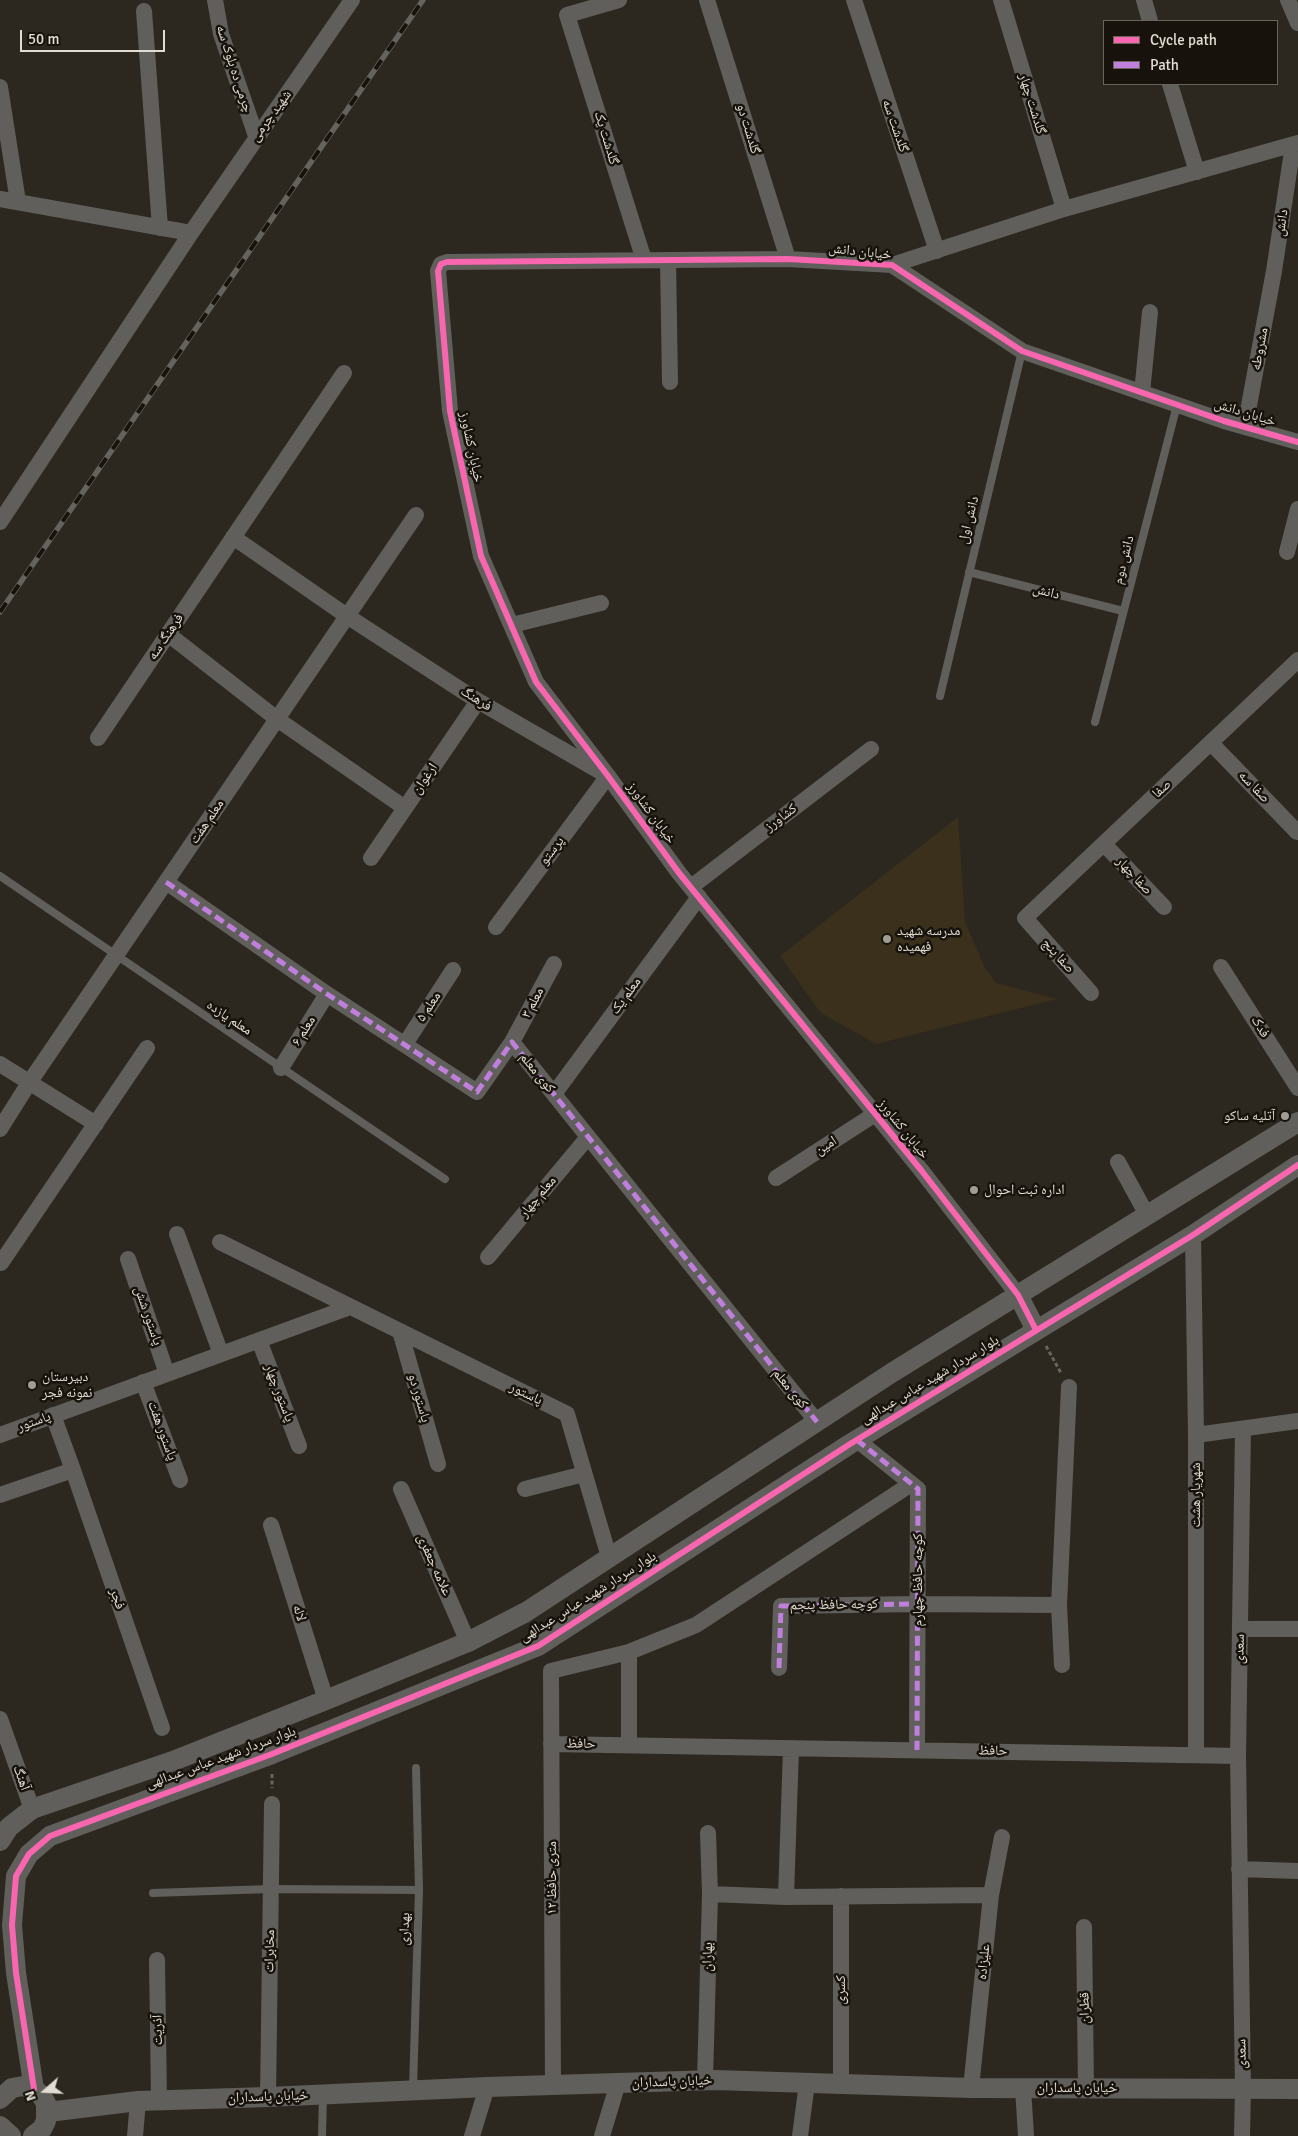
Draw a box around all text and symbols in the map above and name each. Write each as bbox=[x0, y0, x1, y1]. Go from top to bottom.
scale bar bbox=[22, 20, 168, 52]
legend bbox=[1103, 20, 1278, 85]
street label: چرمی ده بلوک سه bbox=[212, 23, 256, 115]
text: 50 m bbox=[28, 30, 59, 48]
text: Cycle path bbox=[1150, 31, 1217, 49]
text: Path bbox=[1150, 56, 1179, 74]
street label: گلدشت چهار bbox=[1015, 72, 1049, 136]
street label: شهید چرمی bbox=[247, 87, 295, 145]
street label: گلدشت سه bbox=[878, 97, 912, 155]
street label: گلدشت دو bbox=[732, 102, 764, 156]
street label: گلدشت یک bbox=[590, 109, 622, 167]
street label: دانش bbox=[1272, 208, 1292, 238]
street label: خیابان دانش bbox=[828, 240, 892, 264]
street label: مشروطه bbox=[1248, 326, 1272, 372]
street label: خیابان دانش bbox=[1212, 396, 1278, 430]
street label: خیابان کشاورز bbox=[455, 410, 487, 484]
street label: دانش اول bbox=[955, 494, 983, 546]
street label: دانش دوم bbox=[1110, 534, 1138, 586]
street label: دانش bbox=[1031, 581, 1061, 603]
street label: فرهنگ سه bbox=[144, 611, 188, 663]
street label: فرهنگ bbox=[457, 683, 495, 715]
street label: ارغوان bbox=[409, 760, 441, 798]
street label: صفا سه bbox=[1235, 767, 1273, 807]
street label: صفا bbox=[1149, 776, 1175, 802]
street label: خیابان کشاورز bbox=[623, 779, 679, 847]
street label: معلم هفت bbox=[186, 797, 228, 847]
street label: کشاورز bbox=[762, 800, 800, 836]
street label: پرستو bbox=[536, 833, 568, 869]
street label: صفا چهار bbox=[1112, 853, 1156, 899]
place label: مدرسه شهید فهمیده bbox=[897, 923, 960, 956]
marker: مدرسه شهید فهمیده bbox=[881, 933, 893, 945]
street label: صفا پنج bbox=[1038, 935, 1078, 977]
street label: معلم یک bbox=[607, 974, 645, 1018]
street label: معلم ۳ bbox=[518, 985, 548, 1021]
street label: معلم ۵ bbox=[413, 989, 445, 1025]
street label: معلم یازده bbox=[203, 997, 255, 1039]
street label: معلم ۶ bbox=[288, 1013, 320, 1049]
street label: فدک bbox=[1247, 1013, 1273, 1041]
street label: کوی معلم bbox=[516, 1049, 558, 1097]
street label: خیابان کشاورز bbox=[874, 1096, 932, 1162]
place label: آتلیه ساکو bbox=[1224, 1108, 1275, 1124]
marker: آتلیه ساکو bbox=[1279, 1110, 1291, 1122]
street label: امین bbox=[812, 1133, 840, 1159]
street label: معلم چهار bbox=[516, 1173, 560, 1221]
place label: اداره ثبت احوال bbox=[984, 1182, 1065, 1198]
marker: اداره ثبت احوال bbox=[968, 1184, 980, 1196]
street label: پاستور شش bbox=[130, 1284, 166, 1348]
street label: بلوار سردار شهید عباس عبدالهی bbox=[858, 1332, 1002, 1428]
street label: پاستور چهار bbox=[260, 1362, 298, 1424]
street label: کوی معلم bbox=[769, 1365, 811, 1413]
place label: دبیرستان نمونه فجر bbox=[42, 1369, 92, 1401]
street label: پاستور دو bbox=[404, 1372, 434, 1424]
marker: دبیرستان نمونه فجر bbox=[26, 1379, 38, 1391]
street label: پاستور bbox=[507, 1379, 545, 1409]
street label: پاستور هفت bbox=[144, 1399, 180, 1463]
street label: پاستور bbox=[15, 1408, 53, 1436]
street label: شهریار هشت bbox=[1188, 1463, 1204, 1527]
street label: علامه جعفری bbox=[413, 1532, 455, 1598]
street label: کوچه حافظ چهارم bbox=[910, 1534, 926, 1626]
street label: بلوار سردار شهید عباس عبدالهی bbox=[516, 1548, 660, 1646]
street label: فجر bbox=[106, 1586, 128, 1612]
street label: کوچه حافظ پنجم bbox=[790, 1596, 878, 1614]
street label: لاله bbox=[289, 1603, 309, 1623]
street label: سعدی bbox=[1231, 1634, 1249, 1664]
street label: بلوار سردار شهید عباس عبدالهی bbox=[144, 1723, 298, 1793]
street label: حافظ bbox=[566, 1735, 596, 1753]
street label: حافظ bbox=[978, 1742, 1008, 1760]
street label: آهنگ bbox=[9, 1763, 33, 1793]
street label: ۱۲ متری حافظ bbox=[544, 1841, 560, 1915]
street label: بهداری bbox=[396, 1912, 414, 1946]
street label: مخابرات bbox=[261, 1929, 279, 1973]
street label: بهاران bbox=[699, 1942, 717, 1972]
street label: علیزاده bbox=[974, 1943, 994, 1981]
street label: کسری bbox=[833, 1975, 849, 2005]
street label: قطران bbox=[1076, 1992, 1094, 2024]
street label: آذریت bbox=[149, 2014, 167, 2046]
street label: سعدی bbox=[1233, 2039, 1251, 2069]
north arrow bbox=[20, 2066, 70, 2116]
street label: خیابان پاسداران bbox=[631, 2072, 713, 2092]
street label: خیابان پاسداران bbox=[1037, 2080, 1117, 2096]
street label: خیابان پاسداران bbox=[227, 2087, 309, 2107]
text: N bbox=[21, 2089, 40, 2103]

